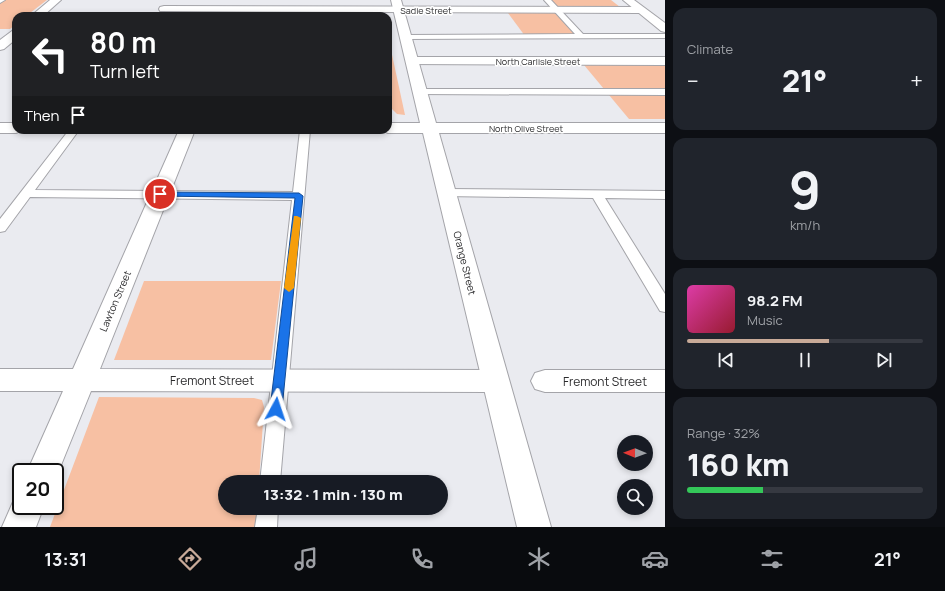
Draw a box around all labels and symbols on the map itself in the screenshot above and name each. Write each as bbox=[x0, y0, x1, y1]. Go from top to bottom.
street label: Sadie Street bbox=[400, 4, 452, 17]
street label: North Carlisle Street bbox=[496, 55, 581, 68]
street label: North Olive Street bbox=[489, 122, 563, 135]
pin bbox=[143, 177, 177, 211]
street label: Orange Street bbox=[450, 230, 480, 296]
street label: Lawton Street bbox=[96, 268, 134, 334]
street label: Fremont Street bbox=[170, 372, 254, 389]
street label: Fremont Street bbox=[563, 373, 647, 390]
position arrow bbox=[255, 388, 297, 430]
north arrow bbox=[617, 435, 653, 471]
speed limit sign: 20 bbox=[12, 463, 64, 515]

